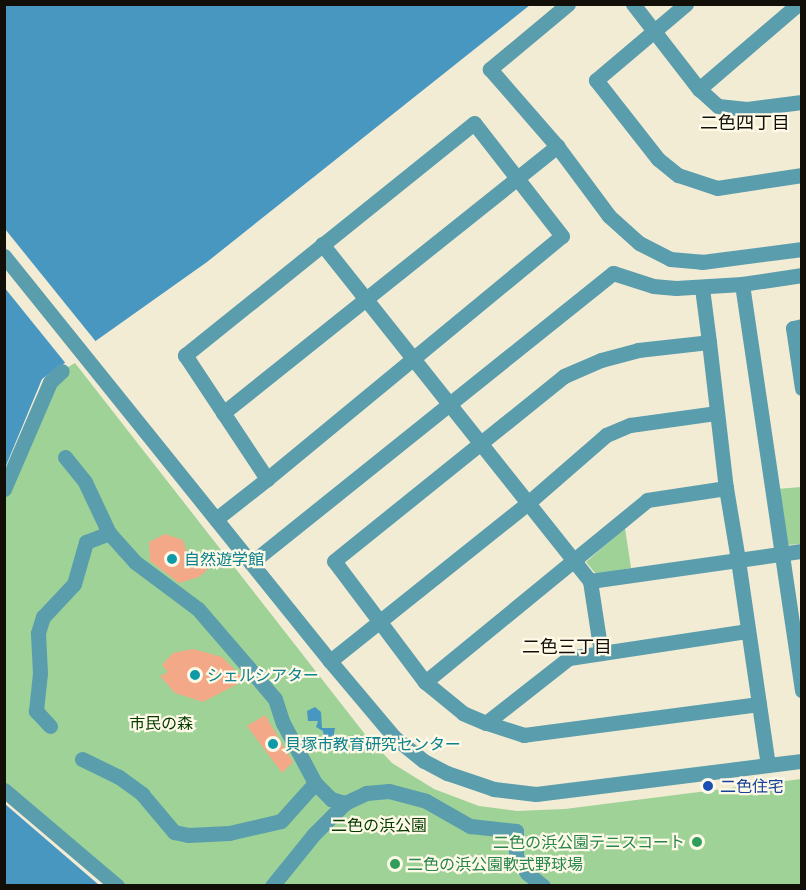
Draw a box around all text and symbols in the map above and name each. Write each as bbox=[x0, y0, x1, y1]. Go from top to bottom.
district label: 二色四丁目 bbox=[700, 112, 790, 134]
place label: 自然遊学館 bbox=[184, 549, 264, 569]
marker: 自然遊学館 bbox=[165, 552, 179, 566]
district label: 二色三丁目 bbox=[522, 636, 612, 658]
place label: シェルシアター bbox=[207, 665, 319, 685]
marker: シェルシアター bbox=[188, 668, 202, 682]
park label: 市民の森 bbox=[129, 713, 193, 733]
place label: 貝塚市教育研究センター bbox=[285, 734, 461, 754]
marker: 貝塚市教育研究センター bbox=[266, 737, 280, 751]
place label: 二色住宅 bbox=[720, 776, 784, 796]
marker: 二色住宅 bbox=[701, 779, 715, 793]
park label: 二色の浜公園 bbox=[331, 815, 427, 835]
place label: 二色の浜公園テニスコート bbox=[493, 832, 685, 852]
marker: 二色の浜公園テニスコート bbox=[690, 835, 704, 849]
place label: 二色の浜公園軟式野球場 bbox=[407, 854, 583, 874]
marker: 二色の浜公園軟式野球場 bbox=[388, 857, 402, 871]

